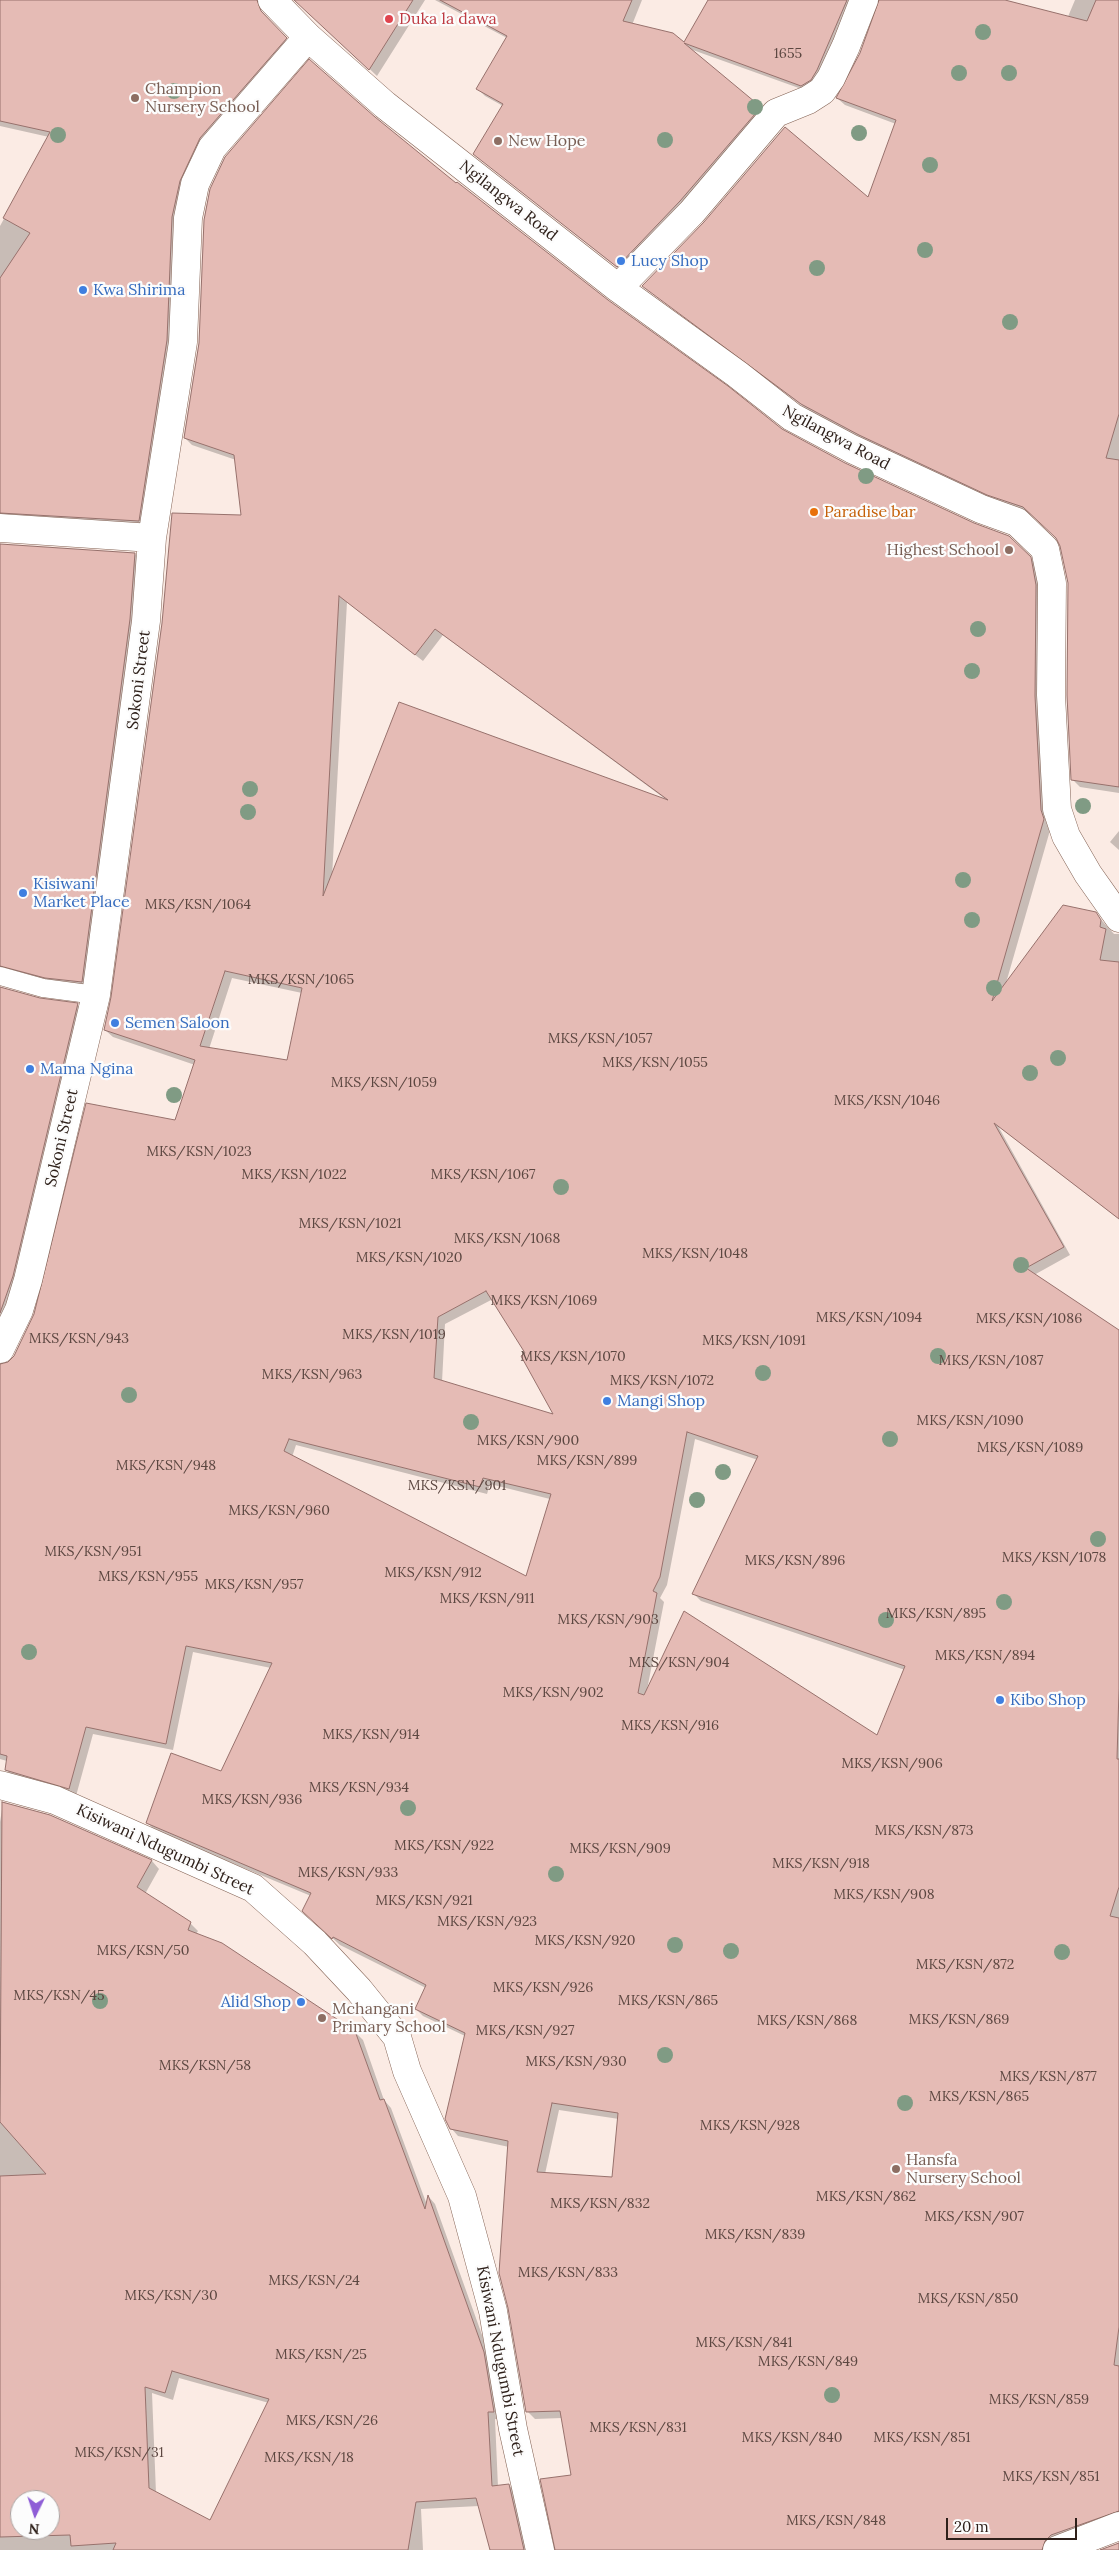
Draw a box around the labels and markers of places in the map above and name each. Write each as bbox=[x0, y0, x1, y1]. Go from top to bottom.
place label: Duka la dawa bbox=[399, 9, 497, 29]
marker: Duka la dawa bbox=[383, 13, 395, 25]
place label: Champion Nursery School bbox=[145, 79, 260, 117]
marker: Champion Nursery School bbox=[129, 92, 141, 104]
place label: New Hope bbox=[508, 131, 585, 151]
marker: New Hope bbox=[492, 135, 504, 147]
place label: Lucy Shop bbox=[631, 251, 708, 271]
marker: Lucy Shop bbox=[615, 255, 627, 267]
place label: Kwa Shirima bbox=[93, 280, 185, 300]
marker: Kwa Shirima bbox=[77, 284, 89, 296]
place label: Paradise bar bbox=[824, 502, 916, 522]
marker: Paradise bar bbox=[808, 506, 820, 518]
place label: Highest School bbox=[887, 540, 999, 560]
marker: Highest School bbox=[1003, 544, 1015, 556]
place label: Kisiwani Market Place bbox=[33, 874, 130, 912]
marker: Kisiwani Market Place bbox=[17, 887, 29, 899]
place label: Semen Saloon bbox=[125, 1013, 230, 1033]
marker: Semen Saloon bbox=[109, 1017, 121, 1029]
place label: Mama Ngina bbox=[40, 1059, 134, 1079]
marker: Mama Ngina bbox=[24, 1063, 36, 1075]
place label: Mangi Shop bbox=[617, 1391, 705, 1411]
marker: Mangi Shop bbox=[601, 1395, 613, 1407]
place label: Kibo Shop bbox=[1010, 1690, 1086, 1710]
marker: Kibo Shop bbox=[994, 1694, 1006, 1706]
place label: Alid Shop bbox=[221, 1992, 291, 2012]
marker: Alid Shop bbox=[295, 1996, 307, 2008]
place label: Mchangani Primary School bbox=[332, 1999, 446, 2037]
marker: Mchangani Primary School bbox=[316, 2012, 328, 2024]
place label: Hansfa Nursery School bbox=[906, 2150, 1021, 2188]
marker: Hansfa Nursery School bbox=[890, 2163, 902, 2175]

